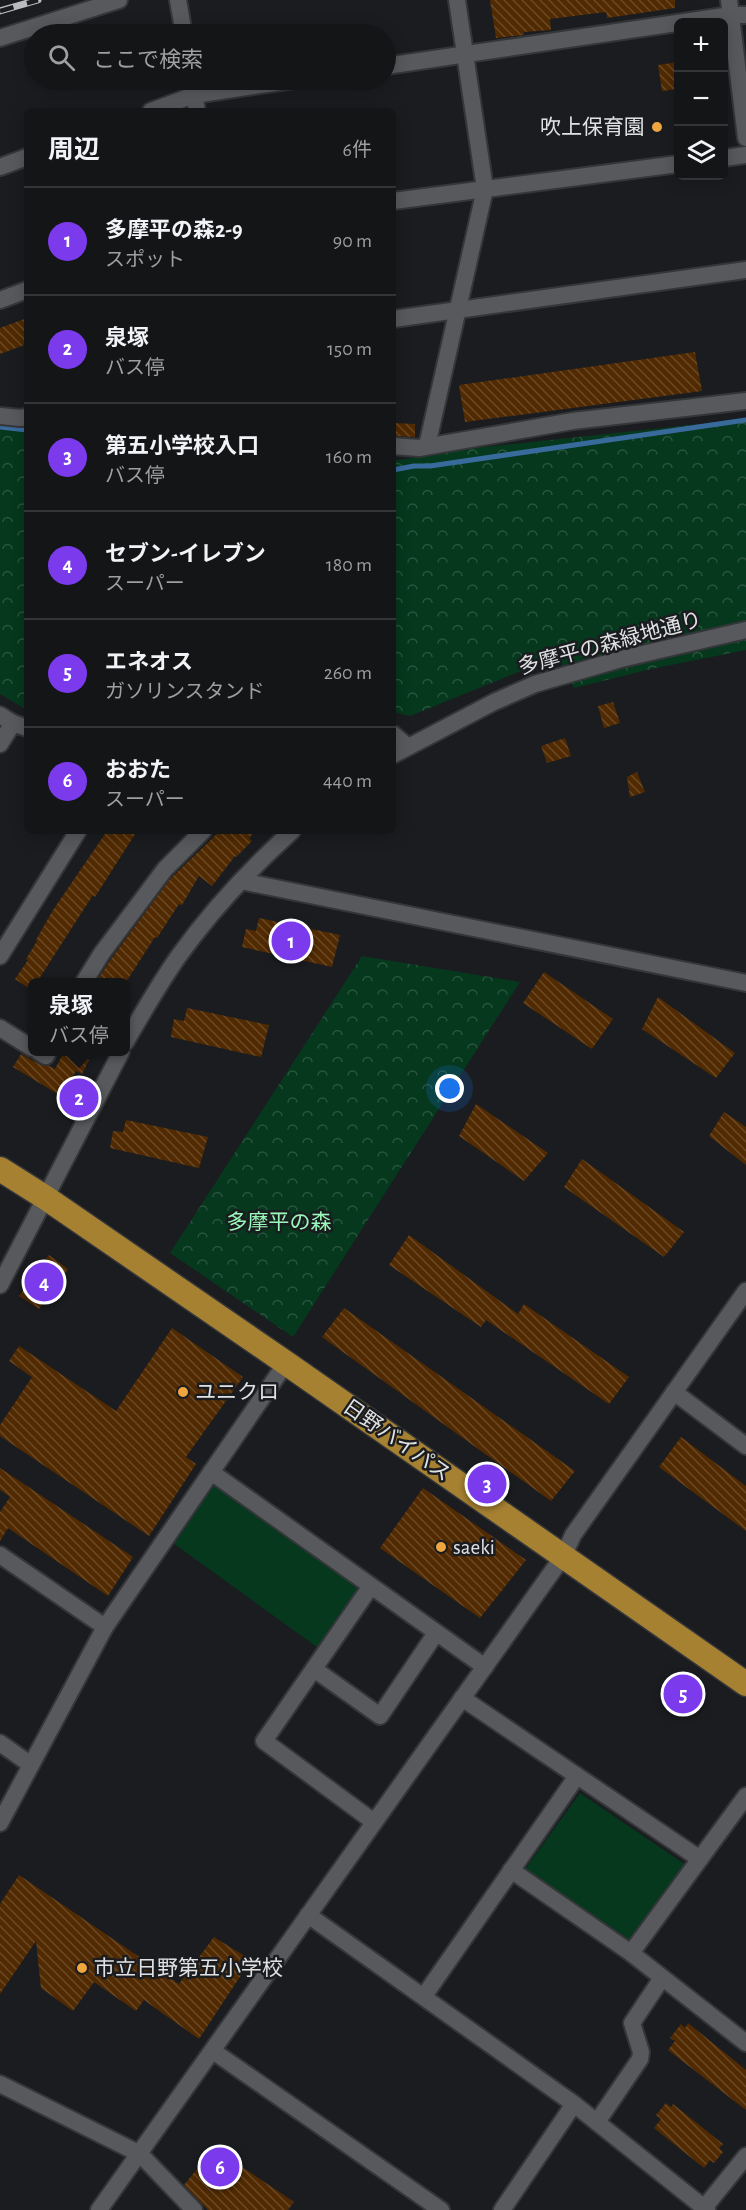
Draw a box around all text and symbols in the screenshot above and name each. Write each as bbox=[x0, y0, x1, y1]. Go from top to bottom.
map controls bbox=[674, 18, 728, 180]
button: + bbox=[674, 18, 728, 72]
search box bbox=[24, 24, 396, 90]
icon: search bbox=[45, 41, 78, 74]
text: ここで検索 bbox=[93, 49, 203, 71]
button: − bbox=[674, 72, 728, 126]
place label: 吹上保育園 bbox=[540, 116, 645, 138]
marker: 吹上保育園 bbox=[650, 120, 664, 134]
button: layers bbox=[674, 126, 728, 180]
text: 周辺 bbox=[48, 137, 100, 163]
text: 6件 bbox=[343, 140, 372, 160]
text: 多摩平の森2-9 bbox=[105, 219, 243, 241]
text: 1 bbox=[64, 231, 71, 251]
text: 90 m bbox=[333, 231, 372, 251]
text: スポット bbox=[105, 250, 185, 270]
text: 泉塚 bbox=[105, 327, 149, 349]
text: 2 bbox=[63, 339, 72, 359]
text: 150 m bbox=[327, 339, 372, 359]
text: バス停 bbox=[105, 358, 165, 378]
text: 第五小学校入口 bbox=[105, 435, 259, 457]
text: 3 bbox=[63, 447, 72, 467]
text: 160 m bbox=[326, 447, 372, 467]
text: バス停 bbox=[105, 466, 165, 486]
text: セブン-イレブン bbox=[105, 543, 266, 565]
text: 4 bbox=[62, 555, 73, 575]
text: 180 m bbox=[326, 555, 372, 575]
text: スーパー bbox=[105, 574, 185, 594]
street label: 多摩平の森緑地通り bbox=[516, 608, 704, 678]
text: エネオス bbox=[105, 651, 193, 673]
text: 5 bbox=[63, 663, 72, 683]
text: 260 m bbox=[324, 663, 372, 683]
text: ガソリンスタンド bbox=[105, 682, 265, 702]
text: おおた bbox=[105, 759, 171, 781]
text: 6 bbox=[63, 771, 72, 791]
text: 440 m bbox=[323, 771, 372, 791]
text: スーパー bbox=[105, 790, 185, 810]
pin: 1 bbox=[272, 918, 310, 964]
popup bbox=[28, 978, 130, 1056]
text: 泉塚 bbox=[49, 995, 93, 1017]
text: バス停 bbox=[49, 1026, 109, 1046]
your location bbox=[435, 1074, 464, 1103]
pin: 2 bbox=[60, 1076, 98, 1120]
park label: 多摩平の森 bbox=[227, 1211, 332, 1233]
pin: 4 bbox=[24, 1260, 63, 1304]
place label: ユニクロ bbox=[195, 1381, 279, 1403]
marker: ユニクロ bbox=[176, 1385, 190, 1399]
street label: 日野バイパス bbox=[339, 1395, 455, 1485]
pin: 3 bbox=[468, 1462, 506, 1506]
place label: saeki bbox=[453, 1537, 495, 1558]
marker: saeki bbox=[434, 1540, 448, 1554]
pin: 5 bbox=[664, 1672, 702, 1716]
place label: 市立日野第五小学校 bbox=[94, 1957, 283, 1979]
marker: 市立日野第五小学校 bbox=[75, 1961, 89, 1975]
pin: 6 bbox=[200, 2144, 240, 2190]

